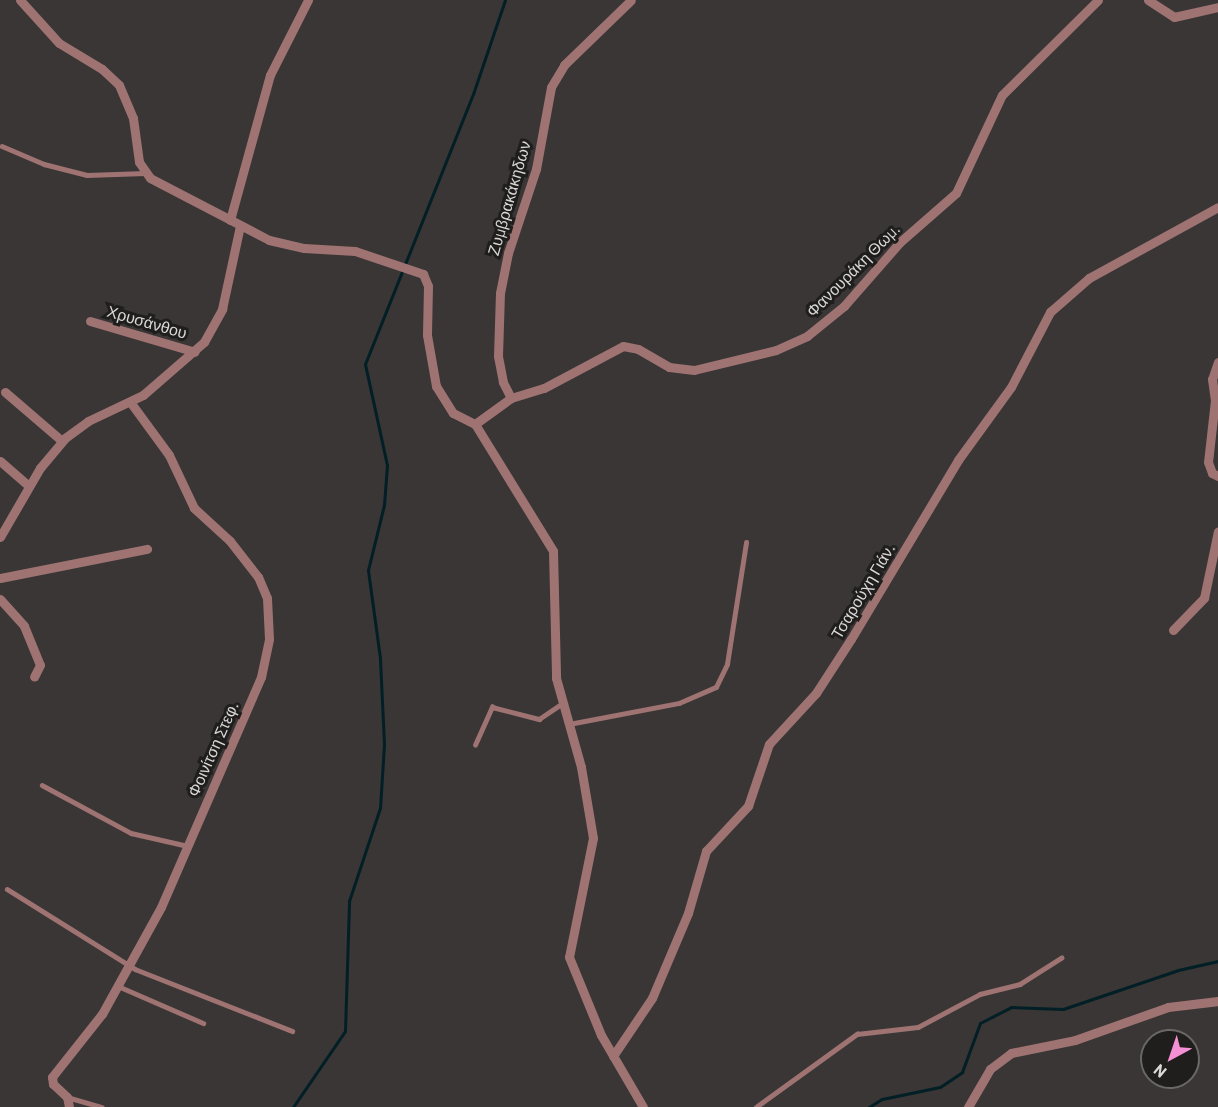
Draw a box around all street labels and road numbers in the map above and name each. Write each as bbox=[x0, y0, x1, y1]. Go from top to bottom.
street label: Ζυμβρακάκηδων bbox=[483, 139, 535, 257]
street label: Φανουράκη Θωμ. bbox=[802, 219, 904, 321]
street label: Χρυσάνθου bbox=[105, 301, 189, 343]
street label: Τσαρούχη Γιάν. bbox=[827, 540, 899, 642]
street label: Φοινίτση Στεφ. bbox=[183, 698, 243, 800]

